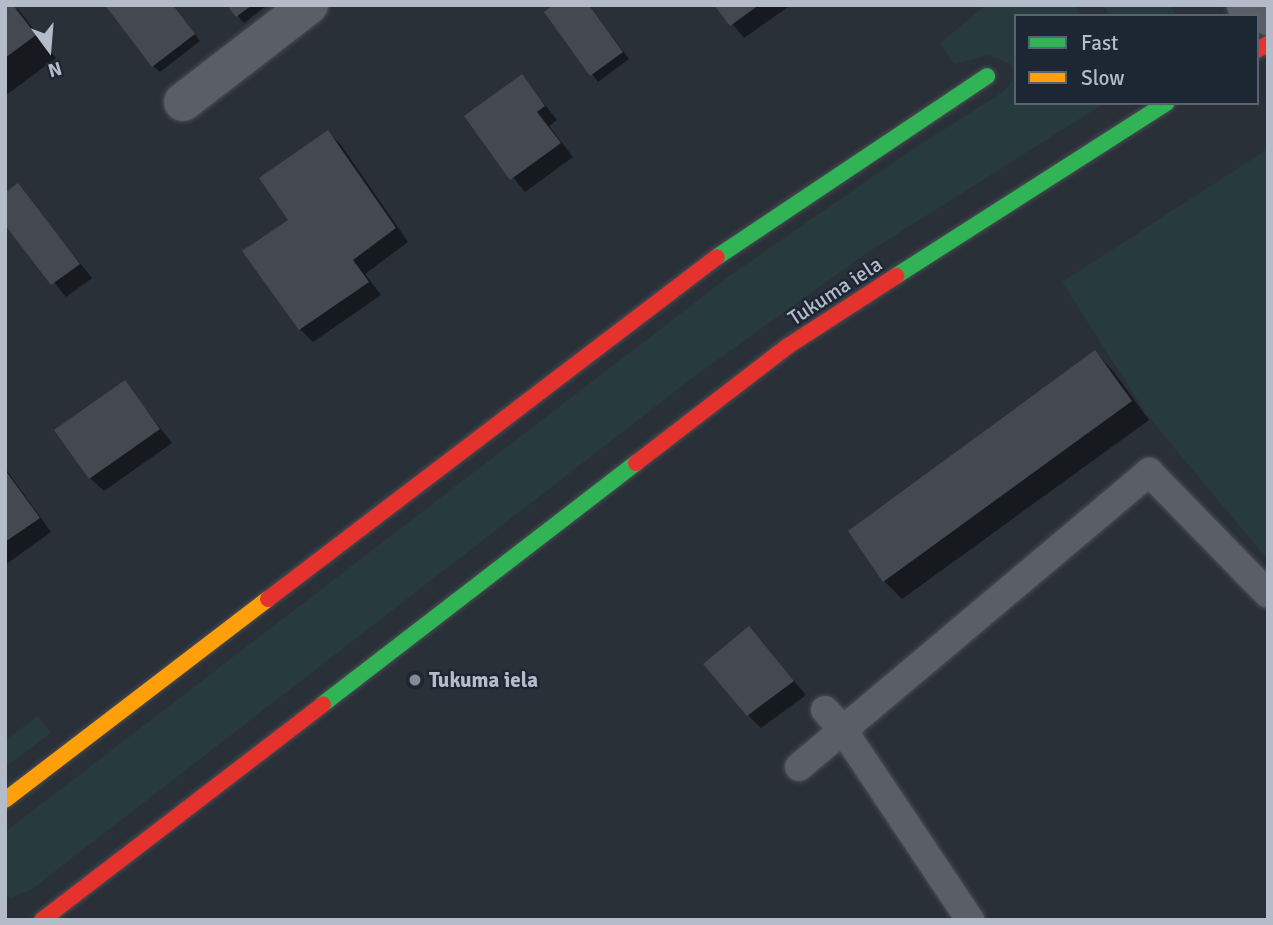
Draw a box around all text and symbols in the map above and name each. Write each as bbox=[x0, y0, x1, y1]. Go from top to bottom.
north arrow bbox=[14, 14, 84, 84]
legend bbox=[1014, 14, 1259, 105]
text: Fast bbox=[1081, 30, 1118, 56]
text: N bbox=[45, 56, 64, 83]
text: Slow bbox=[1081, 65, 1125, 91]
street label: Tukuma iela bbox=[783, 251, 887, 331]
place label: Tukuma iela bbox=[429, 667, 538, 693]
marker: Tukuma iela bbox=[407, 672, 423, 688]

